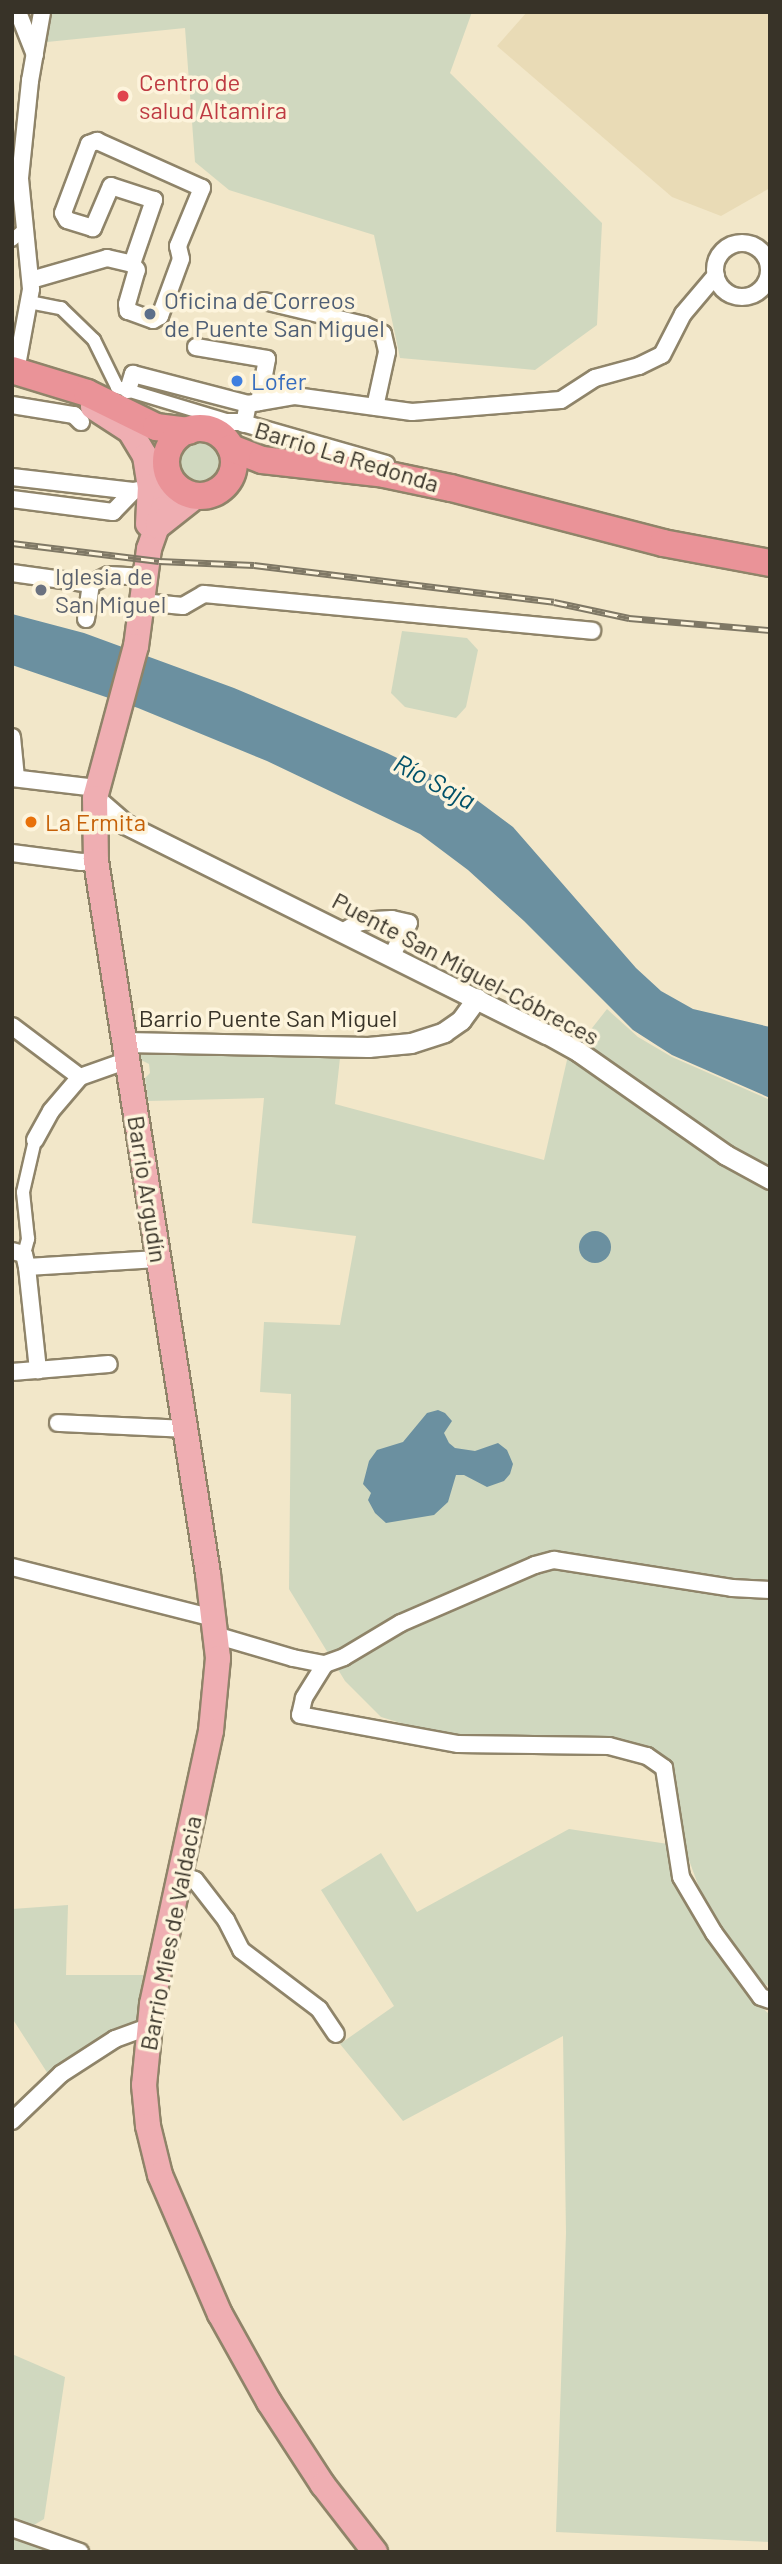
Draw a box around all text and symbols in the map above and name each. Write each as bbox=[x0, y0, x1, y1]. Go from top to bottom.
place label: Centro de salud Altamira bbox=[139, 68, 287, 124]
marker: Centro de salud Altamira bbox=[113, 86, 133, 106]
place label: Oficina de Correos de Puente San Miguel bbox=[164, 286, 385, 342]
marker: Oficina de Correos de Puente San Miguel bbox=[142, 306, 158, 322]
place label: Lofer bbox=[251, 367, 307, 395]
marker: Lofer bbox=[229, 373, 245, 389]
street label: Barrio La Redonda bbox=[251, 414, 443, 498]
place label: Iglesia de San Miguel bbox=[55, 562, 166, 618]
marker: Iglesia de San Miguel bbox=[33, 582, 49, 598]
water label: Río Saja bbox=[389, 747, 481, 815]
place label: La Ermita bbox=[45, 808, 146, 836]
marker: La Ermita bbox=[23, 814, 39, 830]
street label: Puente San Miguel-Cóbreces bbox=[328, 885, 604, 1051]
street label: Barrio Puente San Miguel bbox=[139, 1004, 397, 1032]
street label: Barrio Argudín bbox=[122, 1113, 174, 1265]
street label: Barrio Mies de Valdacia bbox=[133, 1813, 207, 2053]

